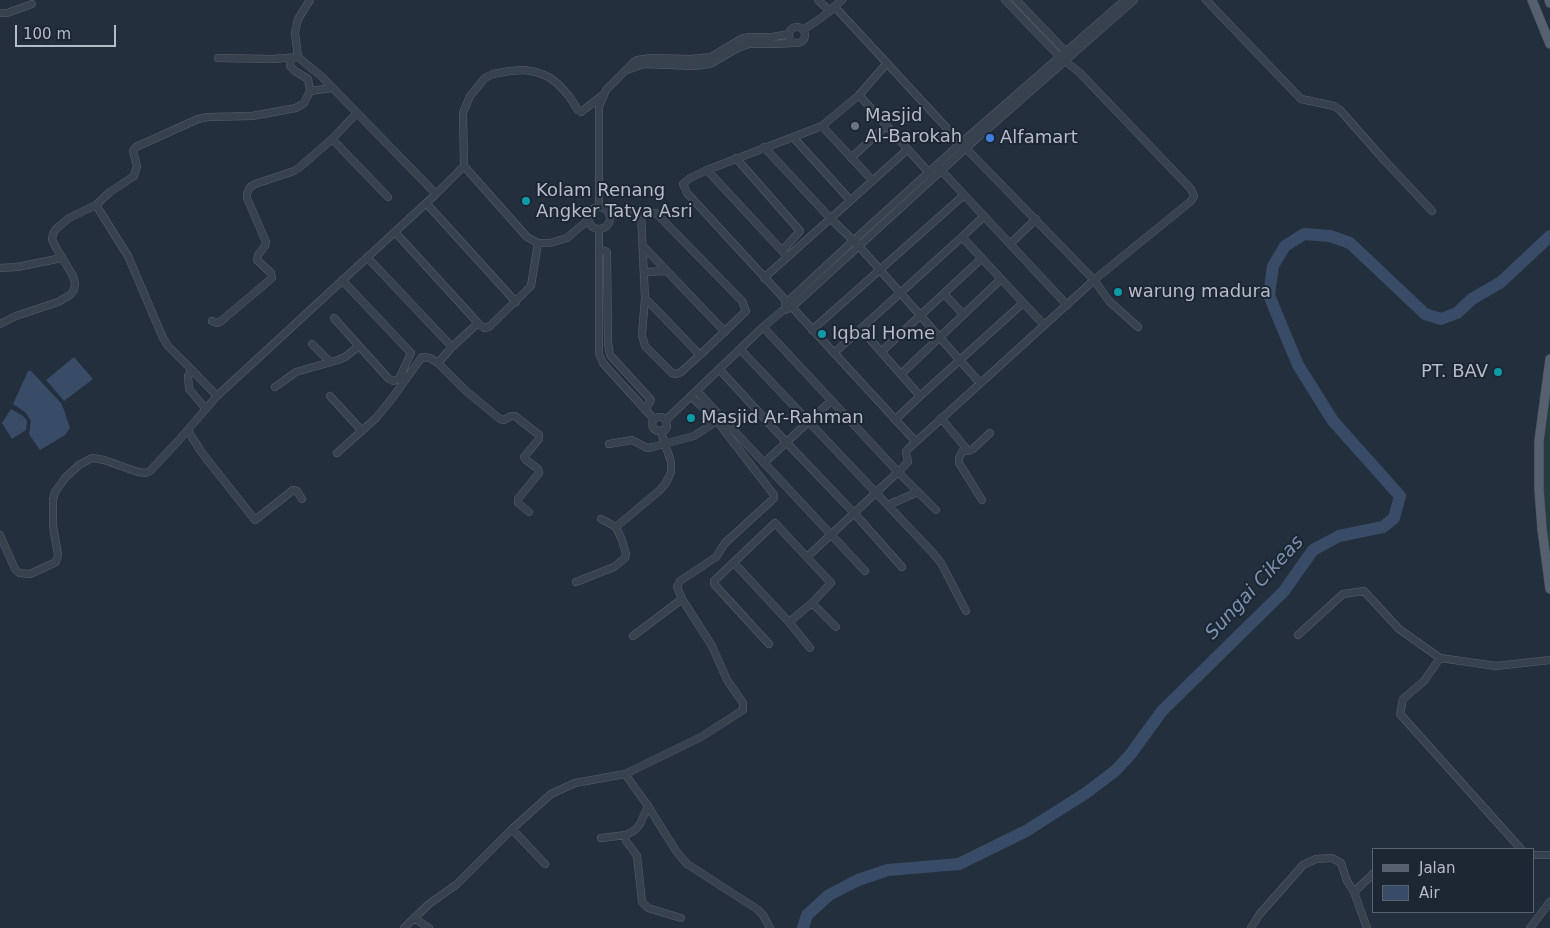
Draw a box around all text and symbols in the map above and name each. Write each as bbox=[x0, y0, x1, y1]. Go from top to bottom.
scale bar bbox=[18, 15, 119, 47]
text: 100 m bbox=[23, 25, 71, 43]
place label: Masjid Al-Barokah bbox=[865, 105, 962, 148]
marker: Masjid Al-Barokah bbox=[849, 120, 861, 132]
place label: Alfamart bbox=[1000, 127, 1078, 149]
marker: Alfamart bbox=[984, 132, 996, 144]
place label: Kolam Renang Angker Tatya Asri bbox=[536, 180, 693, 222]
marker: Kolam Renang Angker Tatya Asri bbox=[520, 195, 532, 207]
place label: warung madura bbox=[1128, 281, 1271, 303]
marker: warung madura bbox=[1112, 286, 1124, 298]
place label: Iqbal Home bbox=[832, 323, 935, 345]
marker: Iqbal Home bbox=[816, 328, 828, 340]
place label: PT. BAV bbox=[1421, 361, 1488, 383]
marker: PT. BAV bbox=[1492, 366, 1504, 378]
place label: Masjid Ar-Rahman bbox=[701, 407, 864, 429]
marker: Masjid Ar-Rahman bbox=[685, 412, 697, 424]
water label: Sungai Cikeas bbox=[1201, 531, 1309, 645]
legend bbox=[1372, 848, 1535, 913]
text: Jalan bbox=[1419, 859, 1455, 877]
text: Air bbox=[1419, 884, 1440, 902]

